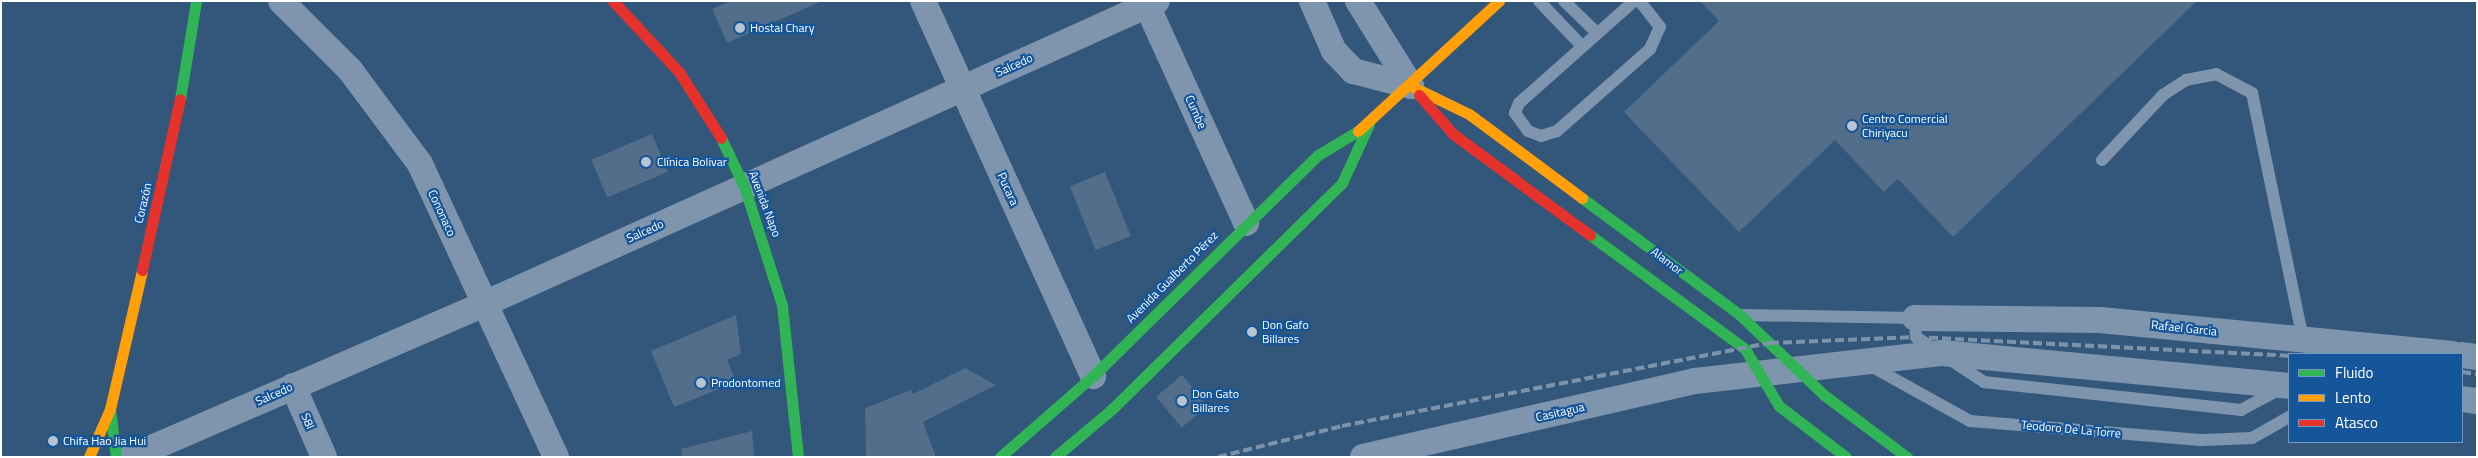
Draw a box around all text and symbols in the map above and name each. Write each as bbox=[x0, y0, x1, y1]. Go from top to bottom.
place label: Hostal Chary bbox=[750, 21, 815, 35]
marker: Hostal Chary bbox=[734, 22, 746, 34]
street label: Salcedo bbox=[993, 50, 1035, 80]
street label: Cumbe bbox=[1182, 93, 1210, 131]
place label: Centro Comercial Chiriyacu bbox=[1862, 112, 1948, 140]
marker: Centro Comercial Chiriyacu bbox=[1846, 120, 1858, 132]
marker: Clínica Bolivar bbox=[639, 155, 653, 169]
place label: Clínica Bolivar bbox=[657, 155, 727, 169]
street label: Avenida Napo bbox=[746, 169, 784, 239]
street label: Pucara bbox=[994, 170, 1022, 208]
street label: Corazón bbox=[131, 181, 155, 225]
street label: Cononaco bbox=[425, 188, 459, 238]
street label: Salcedo bbox=[624, 216, 666, 246]
street label: Avenida Gualberto Pérez bbox=[1123, 228, 1221, 326]
street label: Alamor bbox=[1648, 244, 1686, 278]
street label: Rafael Garcia bbox=[2150, 317, 2218, 339]
place label: Don Gafo Billares bbox=[1262, 318, 1309, 346]
marker: Don Gafo Billares bbox=[1246, 326, 1258, 338]
legend bbox=[2288, 353, 2463, 443]
text: Fluido bbox=[2335, 361, 2373, 384]
place label: Prodontomed bbox=[711, 376, 781, 390]
marker: Prodontomed bbox=[695, 377, 707, 389]
street label: Salcedo bbox=[253, 379, 295, 409]
text: Lento bbox=[2335, 386, 2371, 409]
place label: Don Gato Billares bbox=[1192, 387, 1239, 415]
marker: Don Gato Billares bbox=[1176, 395, 1188, 407]
street label: Casitagua bbox=[1534, 399, 1586, 425]
street label: S8I bbox=[298, 411, 318, 431]
text: Atasco bbox=[2335, 411, 2378, 434]
street label: Teodoro De La Torre bbox=[2021, 417, 2121, 441]
place label: Chifa Hao Jia Hui bbox=[63, 434, 146, 448]
marker: Chifa Hao Jia Hui bbox=[47, 435, 59, 447]

